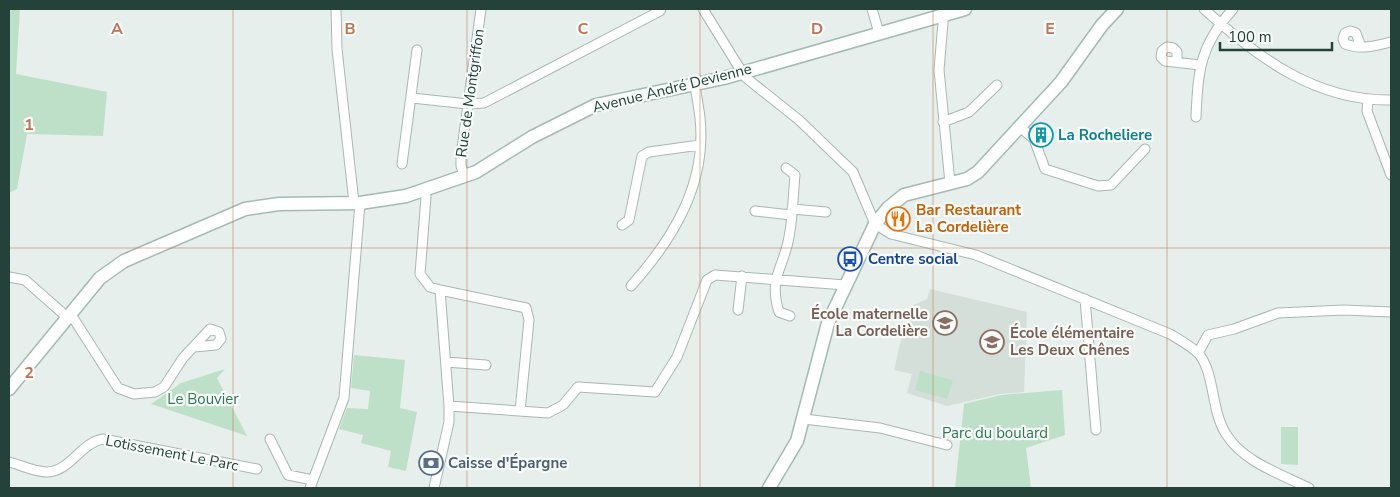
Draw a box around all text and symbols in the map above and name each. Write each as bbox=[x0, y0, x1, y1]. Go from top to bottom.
text: A bbox=[111, 18, 123, 40]
text: B bbox=[344, 18, 356, 40]
text: C bbox=[578, 18, 589, 40]
text: D bbox=[811, 18, 823, 40]
text: E bbox=[1045, 18, 1055, 40]
scale bar bbox=[1220, 20, 1332, 52]
street label: Rue de Montgriffon bbox=[451, 27, 489, 159]
text: 100 m bbox=[1228, 27, 1272, 47]
street label: Avenue André Devienne bbox=[590, 59, 754, 117]
text: 1 bbox=[24, 114, 34, 136]
building icon: La Rocheliere bbox=[1028, 122, 1054, 148]
place label: La Rocheliere bbox=[1058, 125, 1152, 145]
place label: Bar Restaurant La Cordelière bbox=[916, 200, 1021, 237]
restaurant icon: Bar Restaurant La Cordelière bbox=[885, 206, 911, 232]
bus stop icon: Centre social bbox=[837, 246, 863, 272]
place label: Centre social bbox=[868, 249, 958, 269]
place label: École maternelle La Cordelière bbox=[811, 304, 928, 341]
school or university icon: École maternelle La Cordelière bbox=[932, 310, 958, 336]
place label: École élémentaire Les Deux Chênes bbox=[1010, 323, 1134, 360]
school or university icon: École élémentaire Les Deux Chênes bbox=[979, 329, 1005, 355]
text: 2 bbox=[24, 362, 34, 384]
park label: Le Bouvier bbox=[167, 389, 239, 409]
park label: Parc du boulard bbox=[942, 423, 1048, 443]
street label: Lotissement Le Parc bbox=[104, 430, 240, 476]
bank icon: Caisse d'Épargne bbox=[418, 450, 444, 476]
place label: Caisse d'Épargne bbox=[448, 453, 567, 473]

